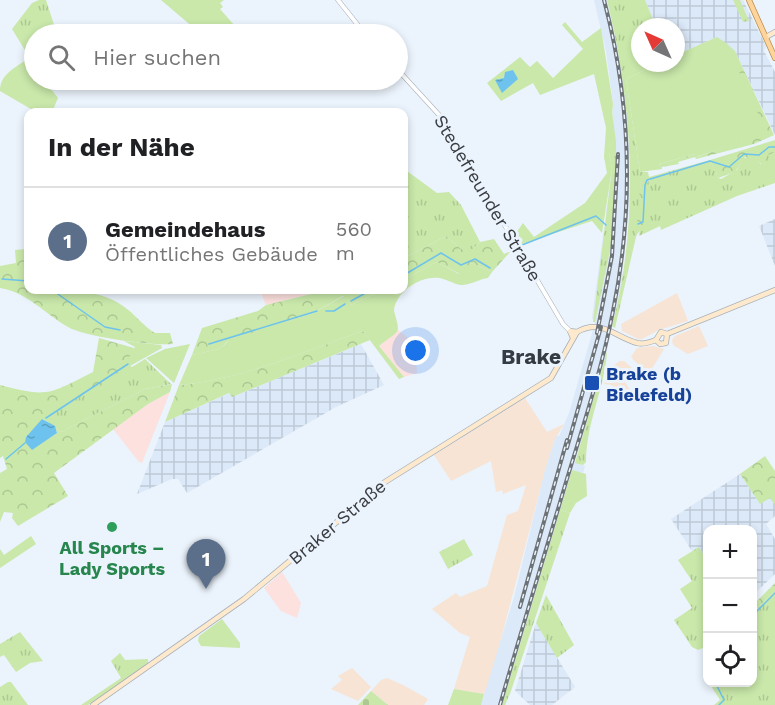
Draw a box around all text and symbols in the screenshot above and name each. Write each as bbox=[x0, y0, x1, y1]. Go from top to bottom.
north arrow bbox=[631, 18, 685, 72]
search box bbox=[24, 24, 408, 90]
icon: search bbox=[45, 41, 78, 74]
text: Hier suchen bbox=[93, 45, 221, 70]
street label: Stedefreunder Straße bbox=[430, 111, 546, 285]
text: In der Nähe bbox=[48, 132, 195, 162]
text: Gemeindehaus bbox=[105, 217, 265, 242]
text: 560 m bbox=[336, 217, 372, 265]
text: 1 bbox=[63, 229, 72, 253]
text: Öffentliches Gebäude bbox=[105, 242, 318, 266]
your location bbox=[401, 336, 430, 365]
district label: Brake bbox=[501, 344, 561, 369]
place label: Brake (b Bielefeld) bbox=[606, 363, 692, 405]
marker: Brake (b Bielefeld) bbox=[583, 374, 601, 392]
street label: Braker Straße bbox=[284, 475, 390, 569]
marker: All Sports – Lady Sports bbox=[105, 520, 119, 534]
map controls bbox=[703, 525, 757, 687]
button: + bbox=[703, 525, 757, 579]
place label: All Sports – Lady Sports bbox=[59, 537, 165, 579]
pin: 1 bbox=[186, 540, 226, 589]
button: − bbox=[703, 579, 757, 633]
button: locate bbox=[703, 633, 757, 687]

